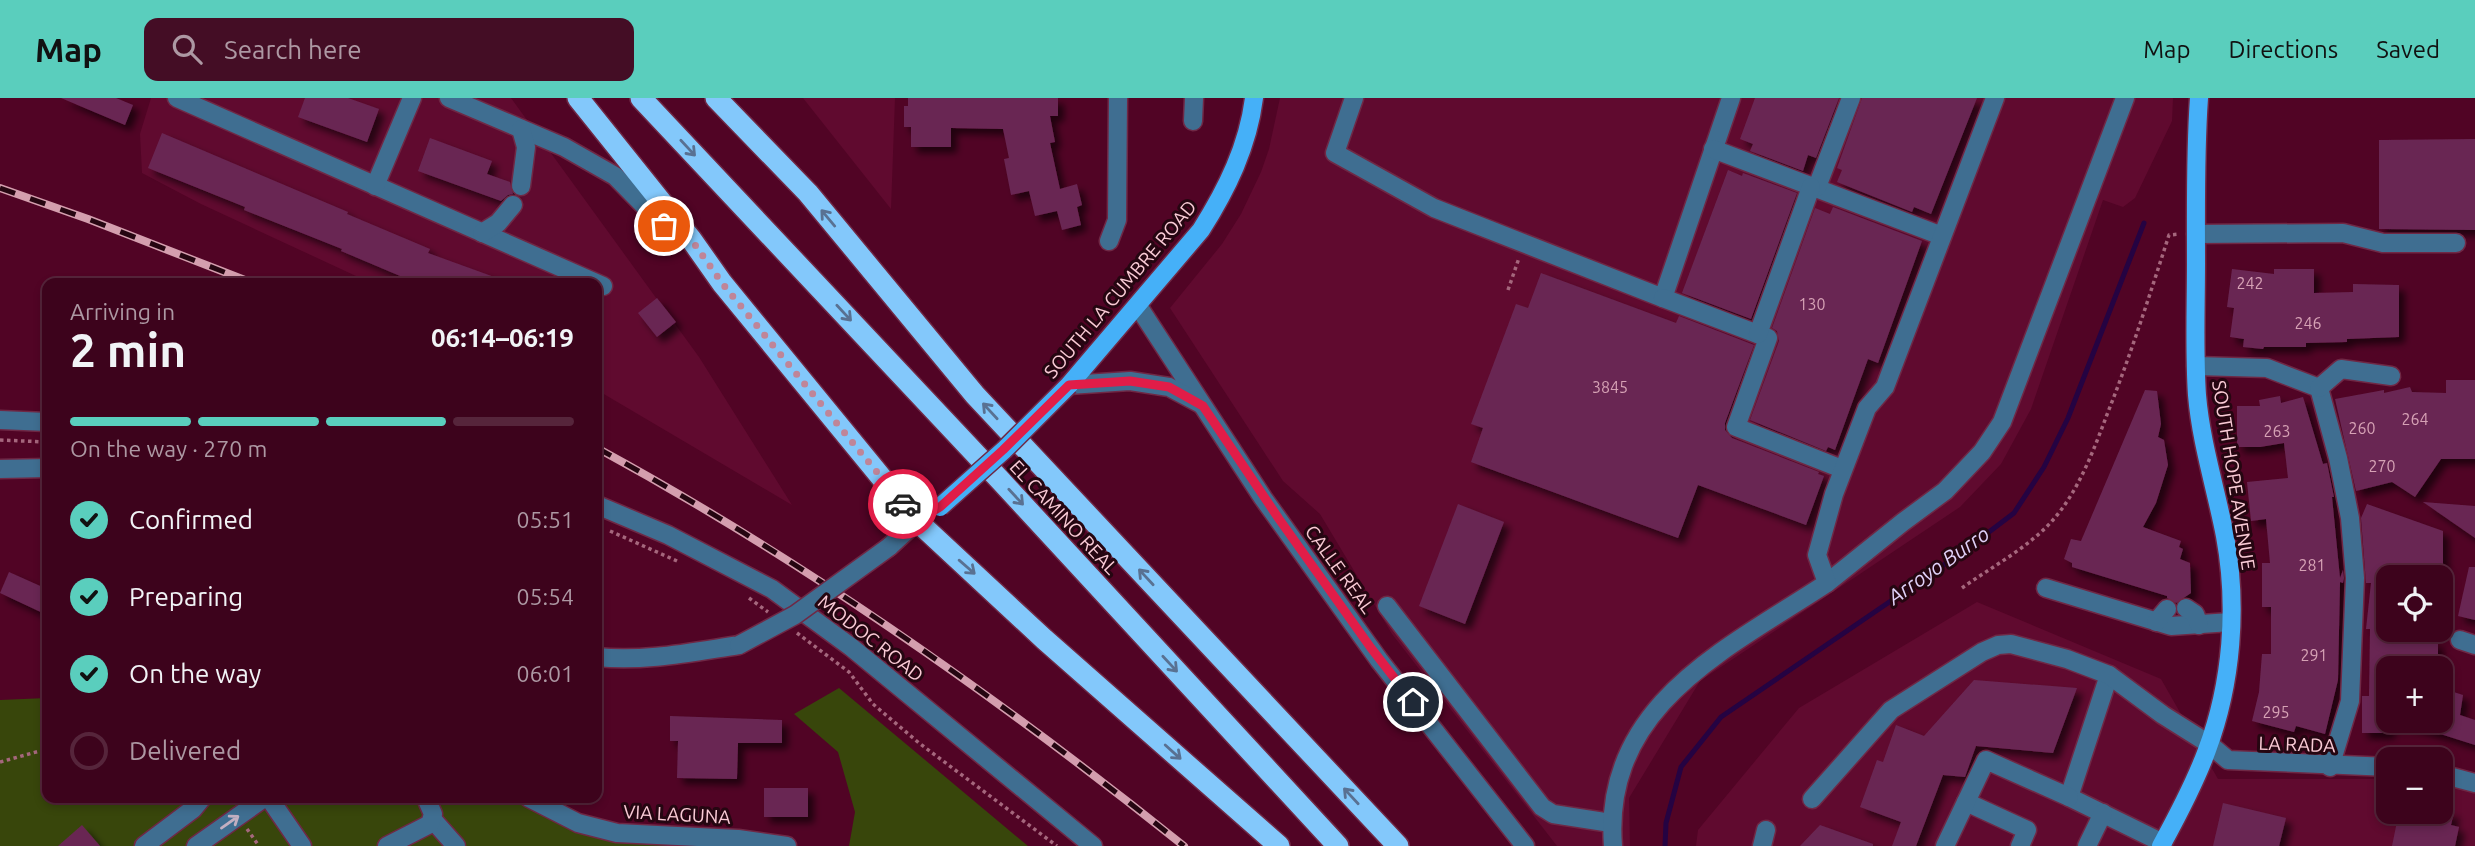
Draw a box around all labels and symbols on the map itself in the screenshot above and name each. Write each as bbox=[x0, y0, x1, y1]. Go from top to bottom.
one-way arrow bbox=[679, 139, 696, 156]
pin bbox=[634, 196, 694, 256]
street label: SOUTH LA CUMBRE ROAD bbox=[1039, 196, 1201, 382]
one-way arrow bbox=[820, 209, 836, 227]
house number: 242 bbox=[2236, 274, 2264, 292]
house number: 130 bbox=[1798, 295, 1826, 313]
one-way arrow bbox=[835, 304, 852, 321]
house number: 246 bbox=[2294, 314, 2322, 332]
house number: 3845 bbox=[1592, 378, 1628, 396]
street label: SOUTH HOPE AVENUE bbox=[2208, 379, 2260, 571]
one-way arrow bbox=[982, 402, 998, 420]
house number: 264 bbox=[2401, 410, 2429, 428]
house number: 260 bbox=[2348, 419, 2376, 437]
house number: 263 bbox=[2263, 422, 2291, 440]
street label: EL CAMINO REAL bbox=[1005, 455, 1123, 579]
house number: 270 bbox=[2368, 457, 2396, 475]
courier bbox=[868, 469, 938, 539]
one-way arrow bbox=[1007, 488, 1024, 505]
street label: CALLE REAL bbox=[1301, 521, 1380, 618]
water label: Arroyo Burro bbox=[1882, 521, 1993, 609]
house number: 281 bbox=[2298, 556, 2326, 574]
one-way arrow bbox=[958, 559, 976, 575]
one-way arrow bbox=[1137, 569, 1154, 586]
street label: MODOC ROAD bbox=[814, 590, 928, 686]
house number: 291 bbox=[2300, 646, 2328, 664]
one-way arrow bbox=[1162, 655, 1178, 673]
pin bbox=[1383, 672, 1443, 732]
house number: 295 bbox=[2262, 703, 2290, 721]
street label: LA RADA bbox=[2258, 732, 2337, 756]
one-way arrow bbox=[1164, 744, 1182, 760]
one-way arrow bbox=[1343, 788, 1360, 805]
street label: VIA LAGUNA bbox=[623, 800, 732, 828]
one-way arrow bbox=[220, 815, 239, 829]

